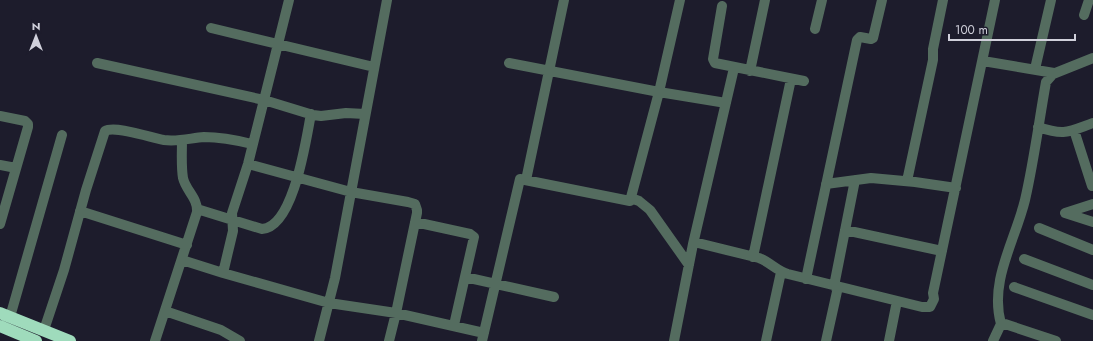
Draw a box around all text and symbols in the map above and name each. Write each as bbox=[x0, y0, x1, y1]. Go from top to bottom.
north arrow bbox=[16, 16, 56, 56]
scale bar bbox=[949, 16, 1075, 42]
text: N bbox=[32, 18, 40, 34]
text: 100 m bbox=[955, 21, 988, 39]

